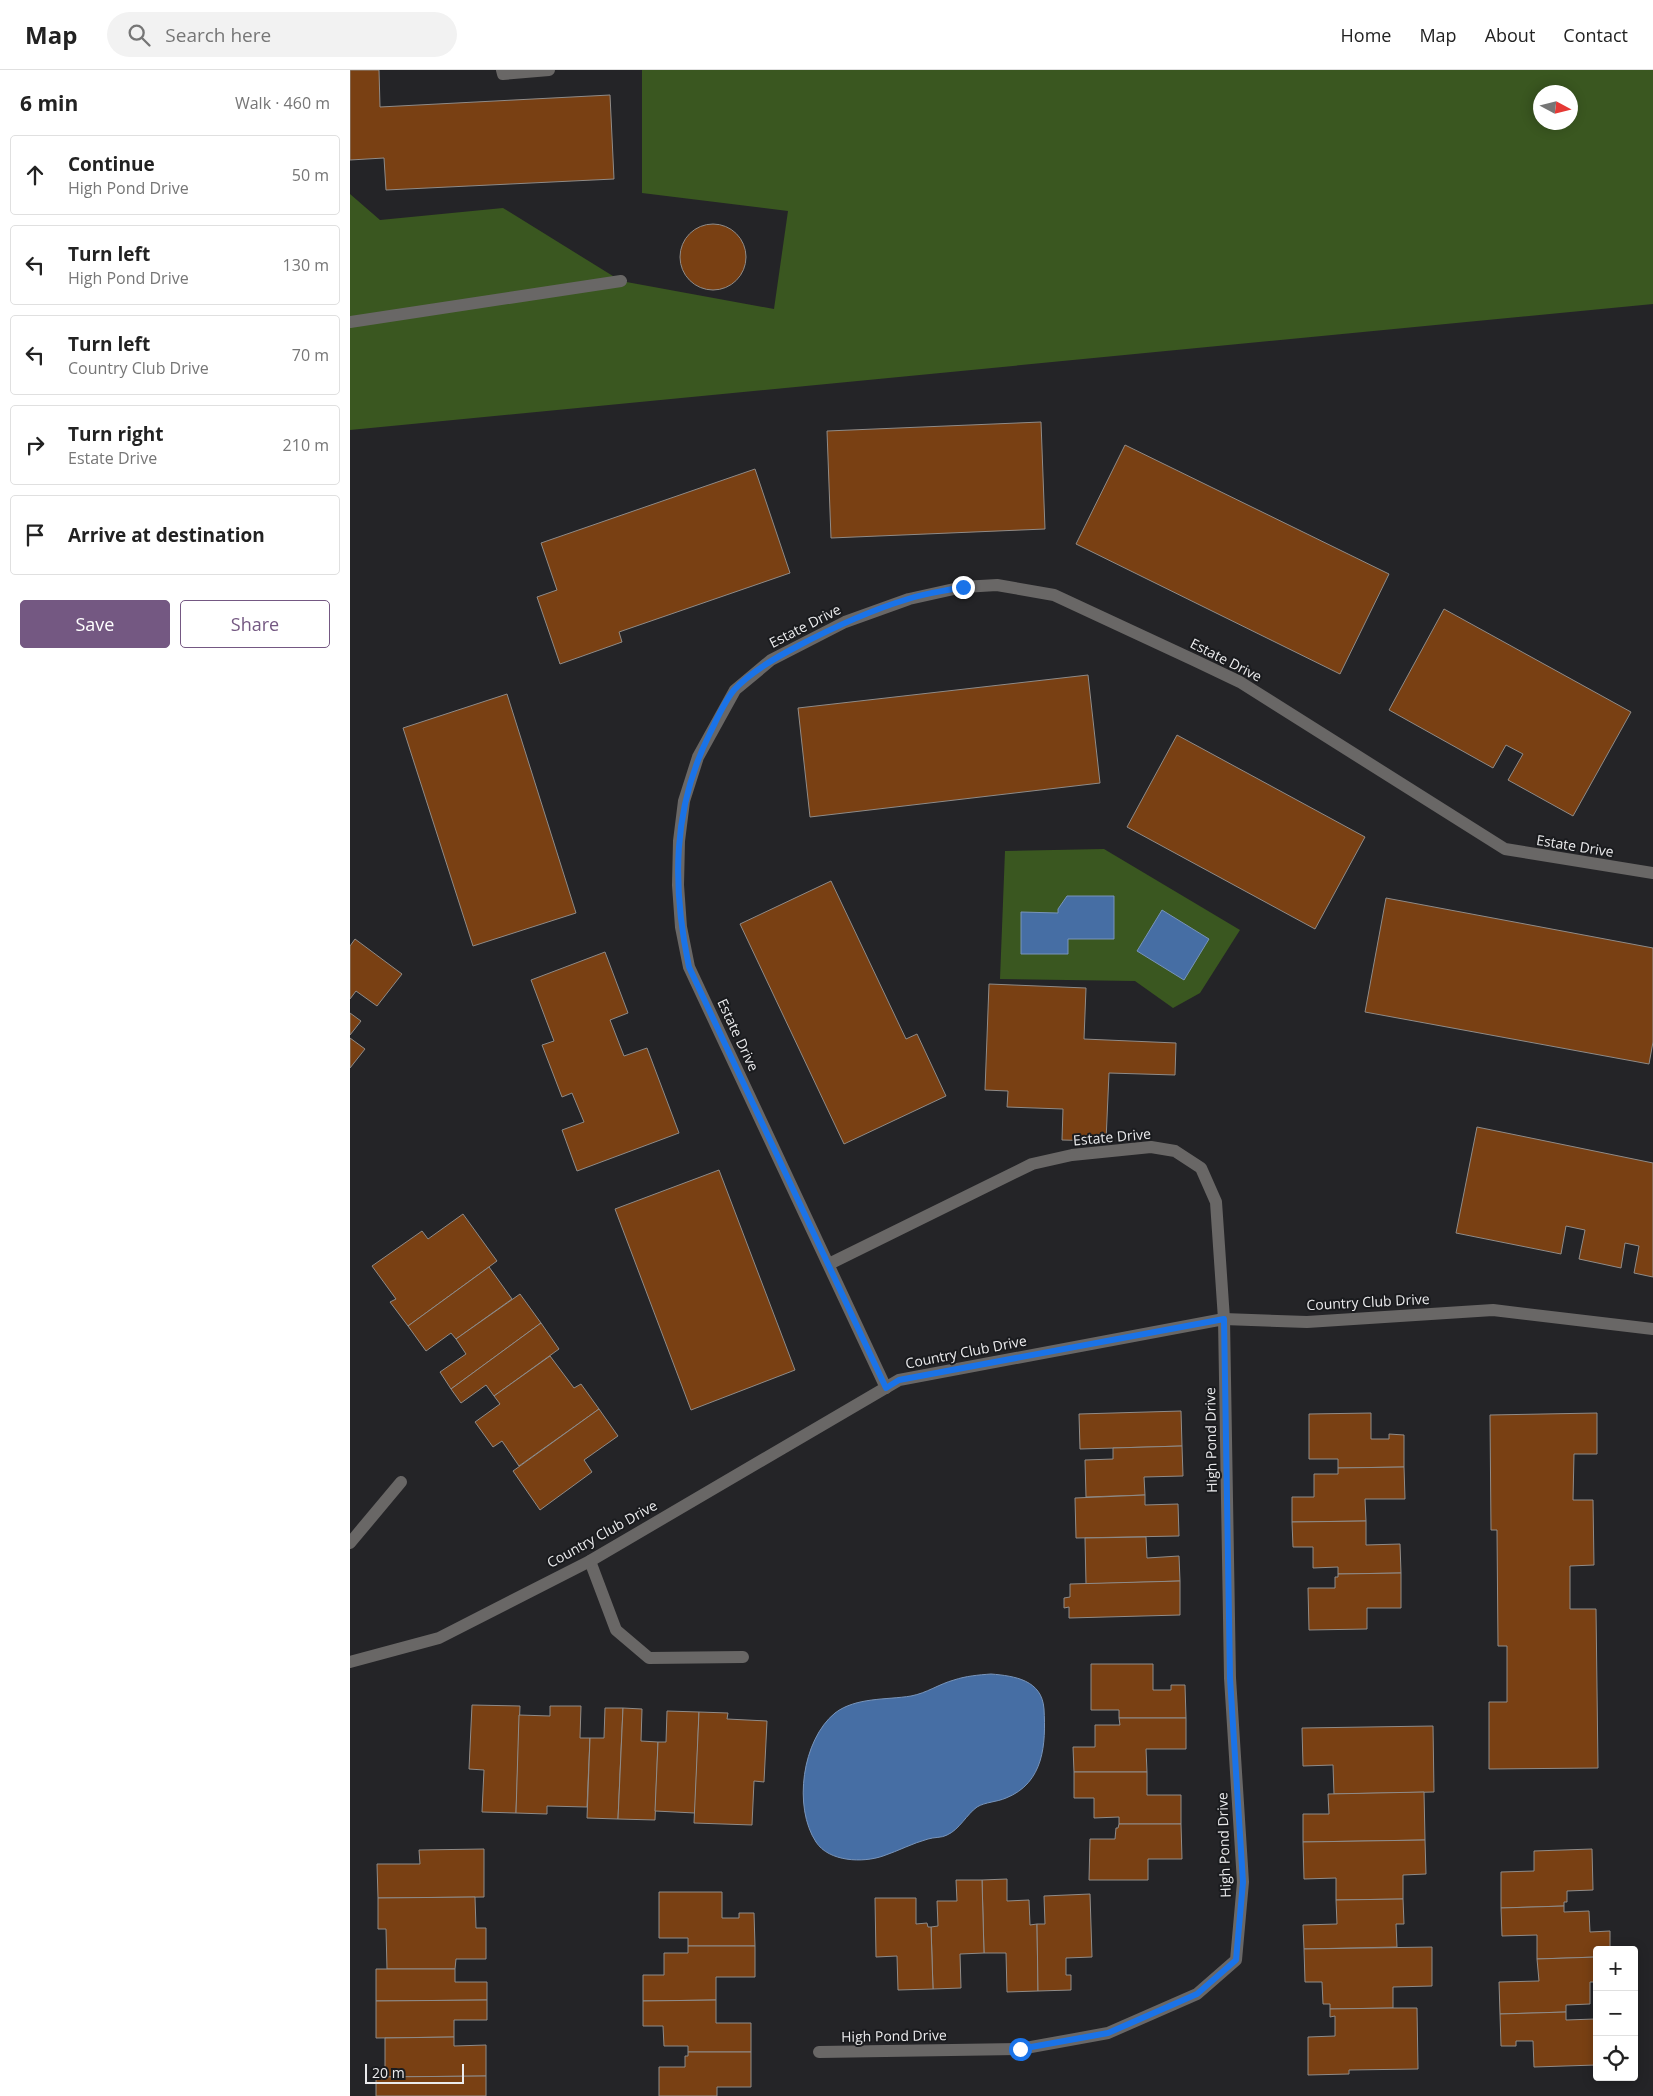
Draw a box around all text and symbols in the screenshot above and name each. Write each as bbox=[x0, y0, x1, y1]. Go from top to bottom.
search box bbox=[107, 12, 457, 57]
text: Map bbox=[25, 18, 77, 51]
icon: search bbox=[125, 21, 153, 49]
text: Search here bbox=[165, 22, 271, 48]
text: Home bbox=[1341, 23, 1391, 47]
text: Map bbox=[1419, 23, 1457, 47]
text: About bbox=[1485, 23, 1535, 47]
text: Contact bbox=[1563, 23, 1628, 47]
north arrow bbox=[1533, 85, 1578, 130]
text: 6 min bbox=[20, 89, 78, 117]
text: Walk · 460 m bbox=[235, 92, 330, 114]
text: Continue bbox=[68, 151, 155, 177]
icon: ahead bbox=[21, 161, 49, 189]
text: 50 m bbox=[292, 164, 329, 186]
text: High Pond Drive bbox=[68, 177, 189, 199]
text: Turn left bbox=[68, 241, 150, 267]
icon: left bbox=[21, 251, 49, 279]
text: 130 m bbox=[283, 254, 329, 276]
text: High Pond Drive bbox=[68, 267, 189, 289]
text: Turn left bbox=[68, 331, 150, 357]
icon: left bbox=[21, 341, 49, 369]
text: 70 m bbox=[292, 344, 329, 366]
text: Country Club Drive bbox=[68, 357, 209, 379]
text: Turn right bbox=[68, 421, 163, 447]
icon: right bbox=[21, 431, 49, 459]
text: 210 m bbox=[283, 434, 329, 456]
text: Estate Drive bbox=[68, 447, 157, 469]
icon: arrive bbox=[21, 521, 49, 549]
text: Arrive at destination bbox=[68, 522, 265, 548]
route end bbox=[952, 576, 975, 599]
street label: Estate Drive bbox=[766, 599, 844, 652]
button: Save bbox=[20, 600, 170, 648]
button: Share bbox=[180, 600, 330, 648]
street label: Estate Drive bbox=[1187, 633, 1265, 686]
street label: Estate Drive bbox=[1535, 830, 1615, 861]
street label: Estate Drive bbox=[713, 995, 764, 1074]
street label: Estate Drive bbox=[1072, 1124, 1152, 1149]
street label: Country Club Drive bbox=[1306, 1289, 1430, 1314]
street label: Country Club Drive bbox=[904, 1330, 1028, 1373]
street label: High Pond Drive bbox=[1200, 1387, 1221, 1493]
street label: Country Club Drive bbox=[543, 1495, 660, 1572]
street label: High Pond Drive bbox=[1212, 1792, 1235, 1898]
map controls bbox=[1593, 1946, 1638, 2081]
button: + bbox=[1593, 1946, 1638, 1991]
button: − bbox=[1593, 1991, 1638, 2036]
street label: High Pond Drive bbox=[841, 2025, 947, 2046]
button: locate bbox=[1593, 2036, 1638, 2081]
route start bbox=[1009, 2038, 1032, 2061]
scale bar bbox=[365, 2061, 464, 2084]
text: 20 m bbox=[372, 2063, 405, 2082]

